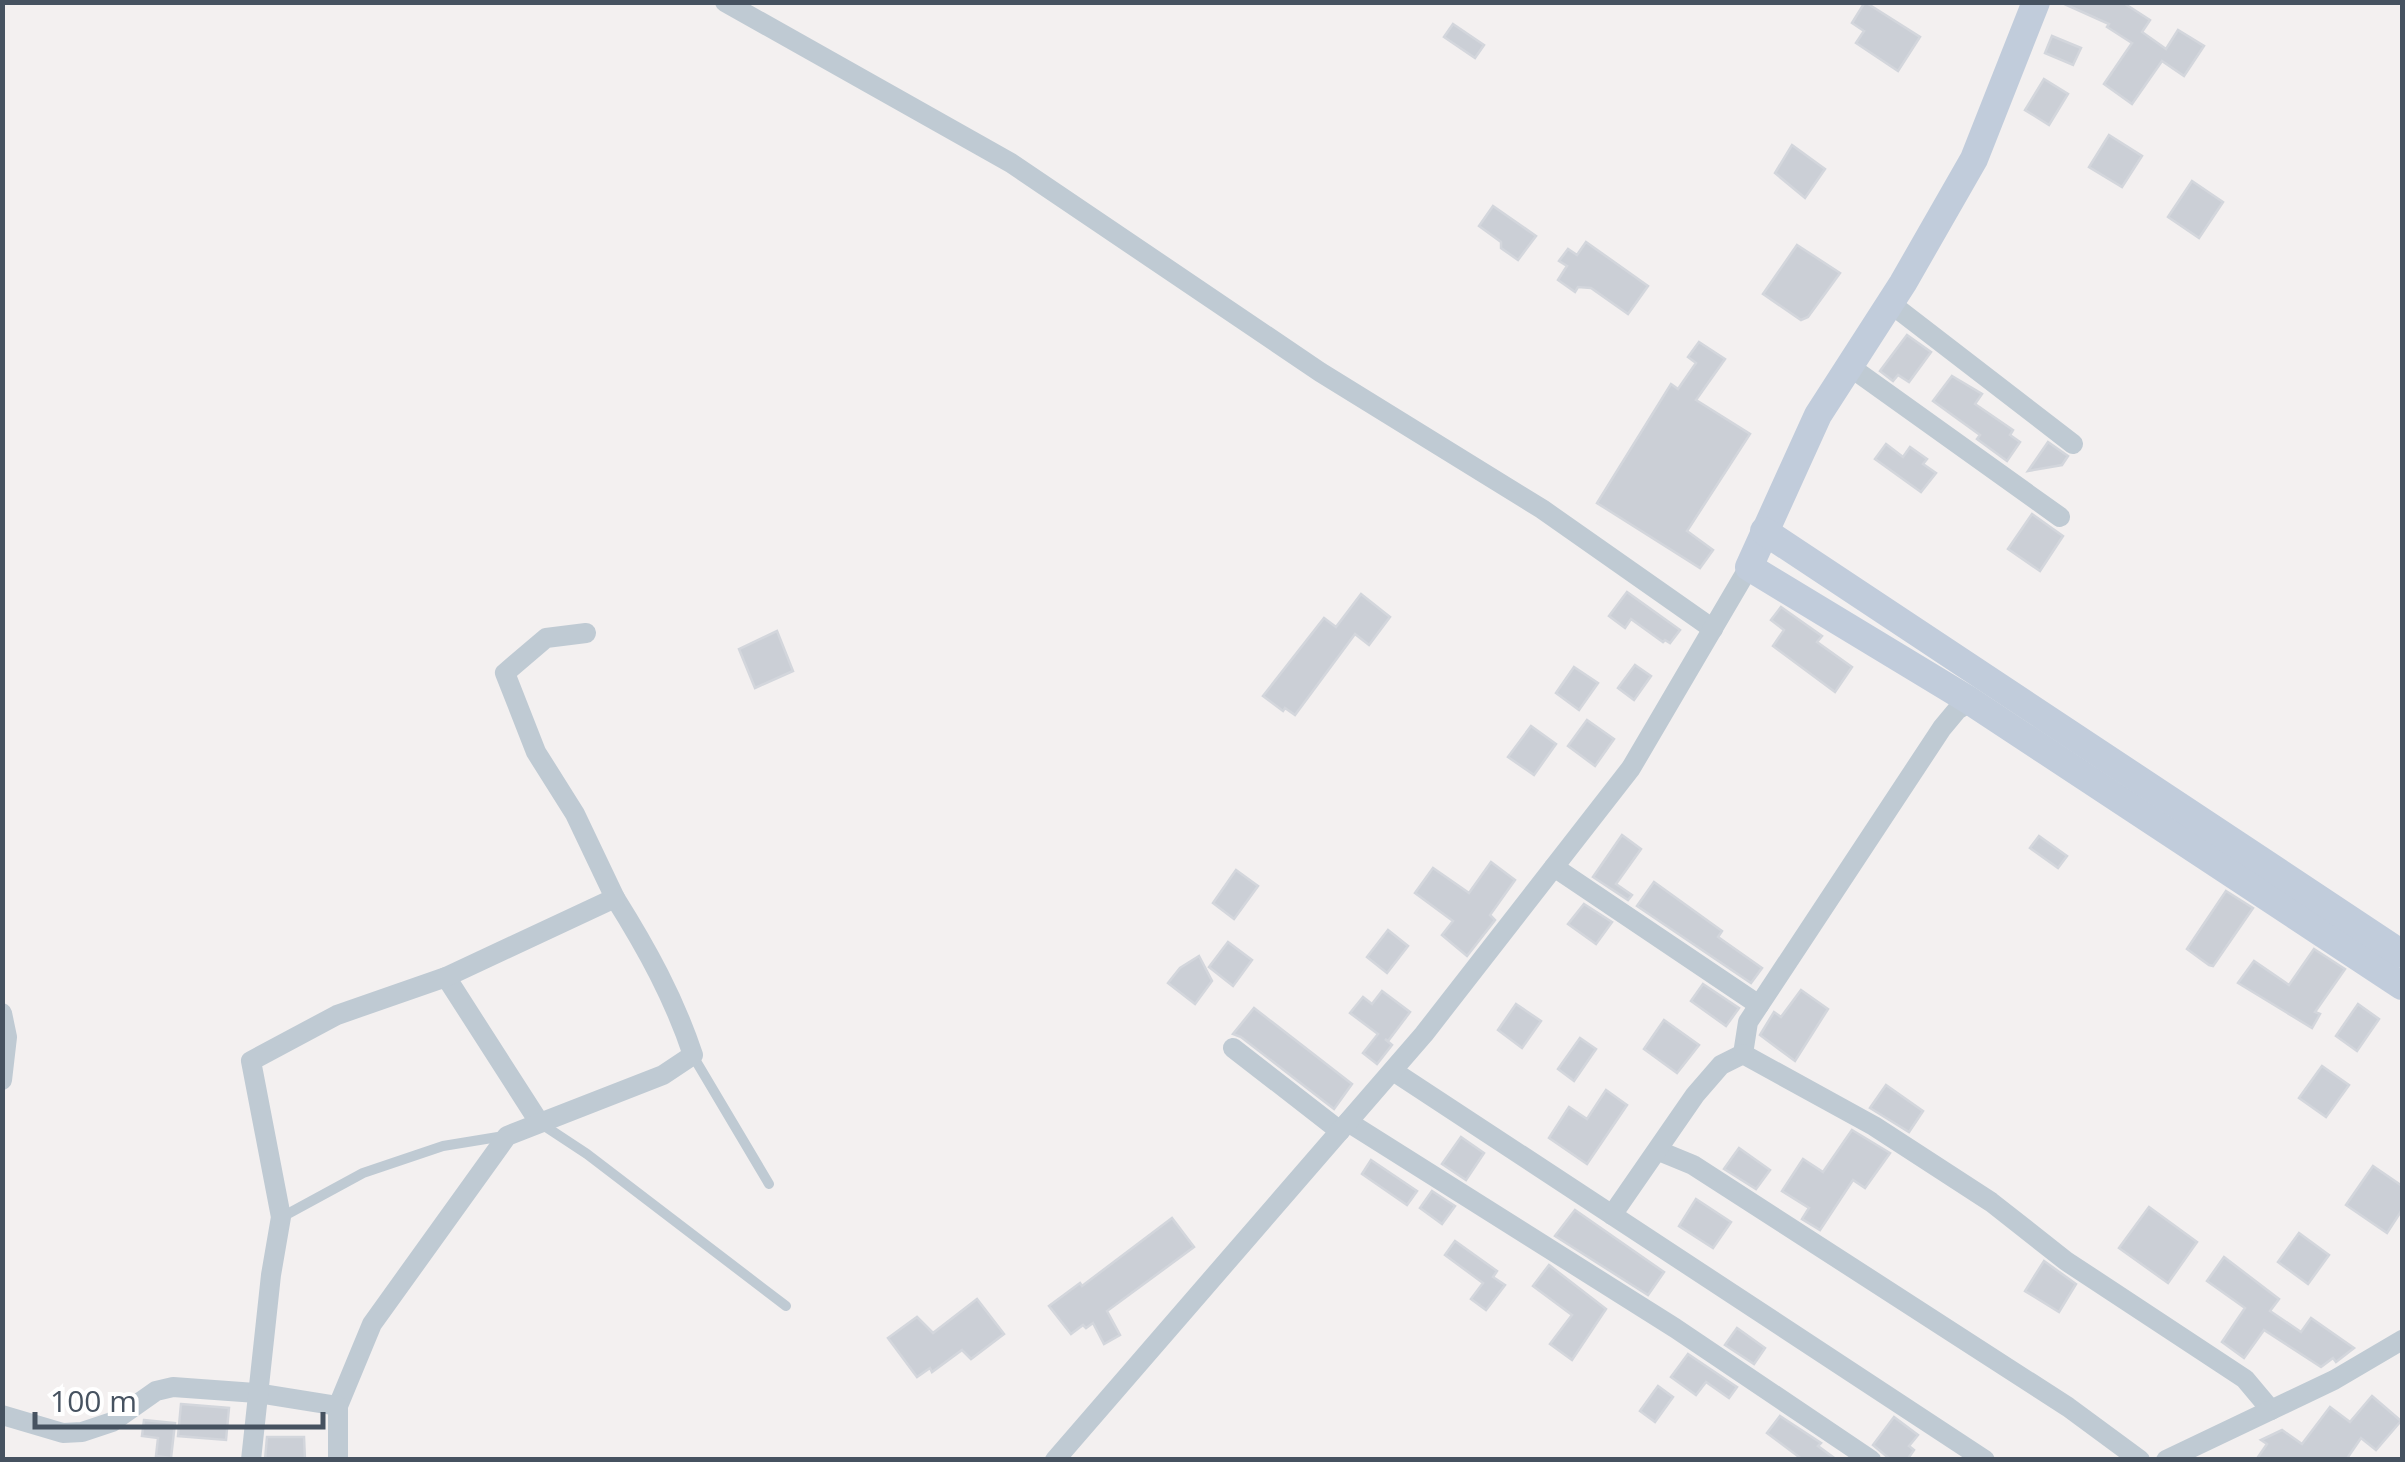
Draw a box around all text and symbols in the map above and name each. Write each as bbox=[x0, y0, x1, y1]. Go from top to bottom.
scale bar bbox=[35, 1367, 322, 1429]
text: 100 m bbox=[50, 1380, 137, 1421]

